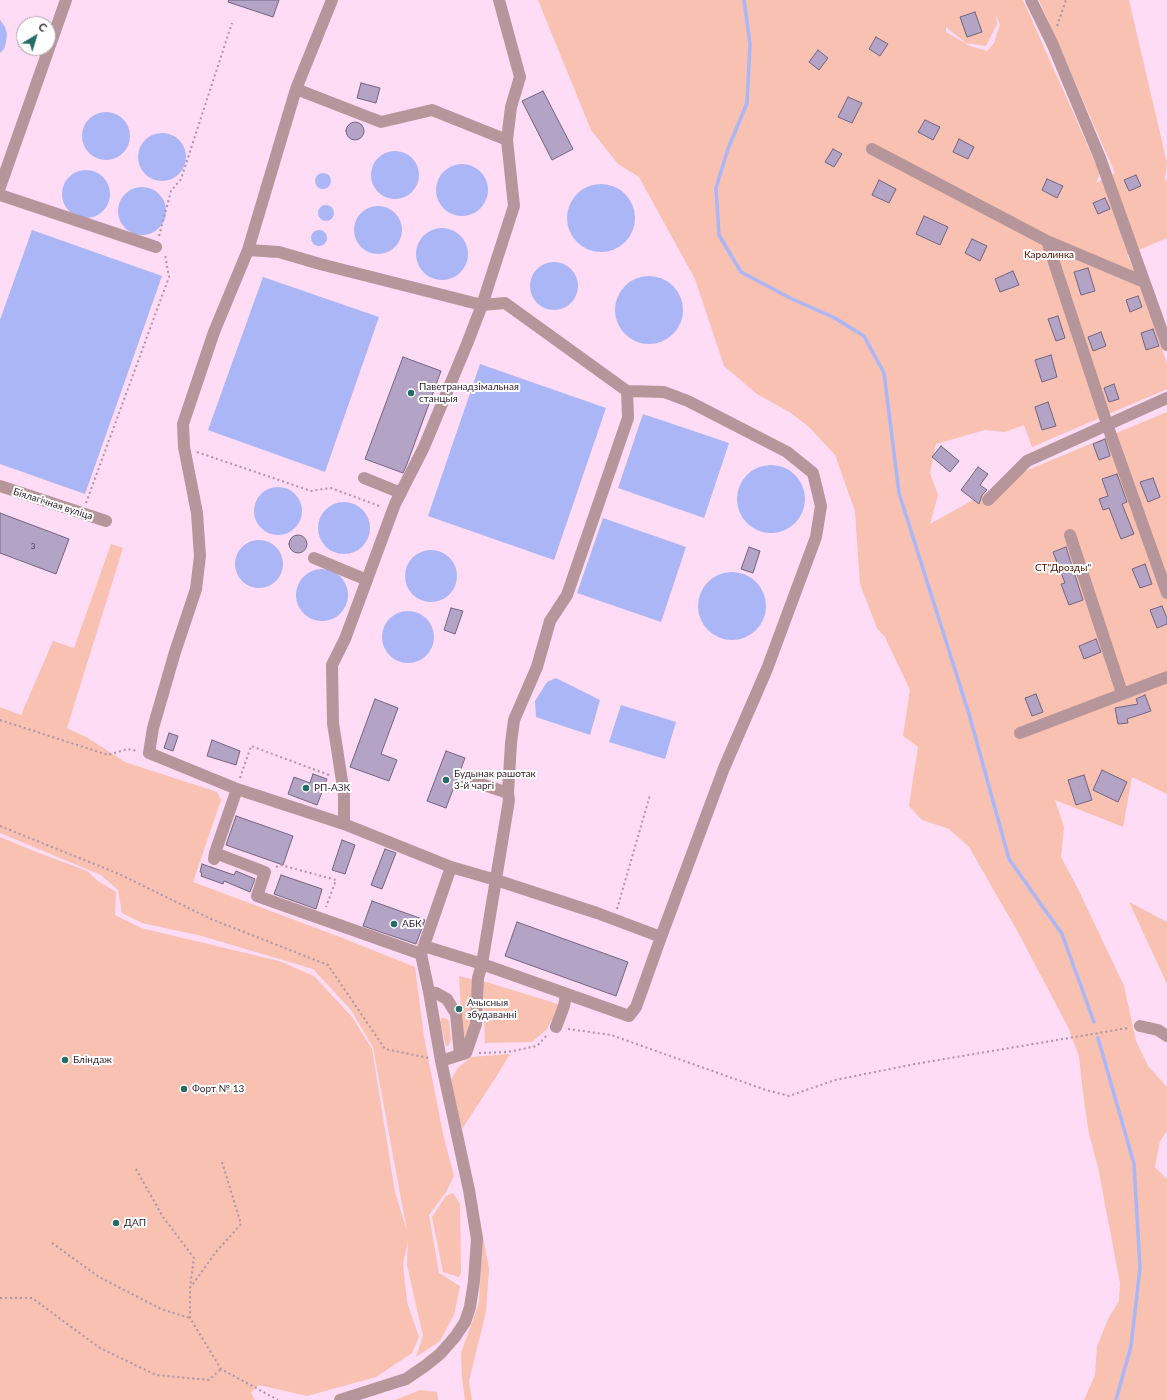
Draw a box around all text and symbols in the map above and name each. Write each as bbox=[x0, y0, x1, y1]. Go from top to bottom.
north arrow bbox=[16, 16, 56, 56]
text: С bbox=[36, 20, 50, 34]
park label: Каролинка bbox=[1024, 249, 1074, 261]
place label: Паветранадзімальная станцыя bbox=[419, 381, 519, 404]
marker: Паветранадзімальная станцыя bbox=[406, 388, 416, 398]
street label: Біялагічная вуліца bbox=[12, 485, 94, 523]
house number: 3 bbox=[31, 541, 35, 551]
park label: СТ"Дрозды" bbox=[1035, 562, 1091, 574]
place label: Будынак рашотак 3-й чаргі bbox=[454, 768, 536, 792]
marker: Будынак рашотак 3-й чаргі bbox=[441, 775, 451, 785]
place label: РП-АЗК bbox=[314, 782, 350, 794]
marker: РП-АЗК bbox=[301, 783, 311, 793]
place label: АБК bbox=[402, 918, 422, 930]
marker: АБК bbox=[389, 919, 399, 929]
place label: Ачысныя збудаванні bbox=[467, 997, 517, 1020]
marker: Ачысныя збудаванні bbox=[454, 1004, 464, 1014]
place label: Бліндаж bbox=[73, 1054, 112, 1066]
marker: Бліндаж bbox=[60, 1055, 70, 1065]
place label: Форт № 13 bbox=[192, 1083, 244, 1095]
marker: Форт № 13 bbox=[179, 1084, 189, 1094]
place label: ДАП bbox=[124, 1217, 146, 1229]
marker: ДАП bbox=[111, 1218, 121, 1228]

